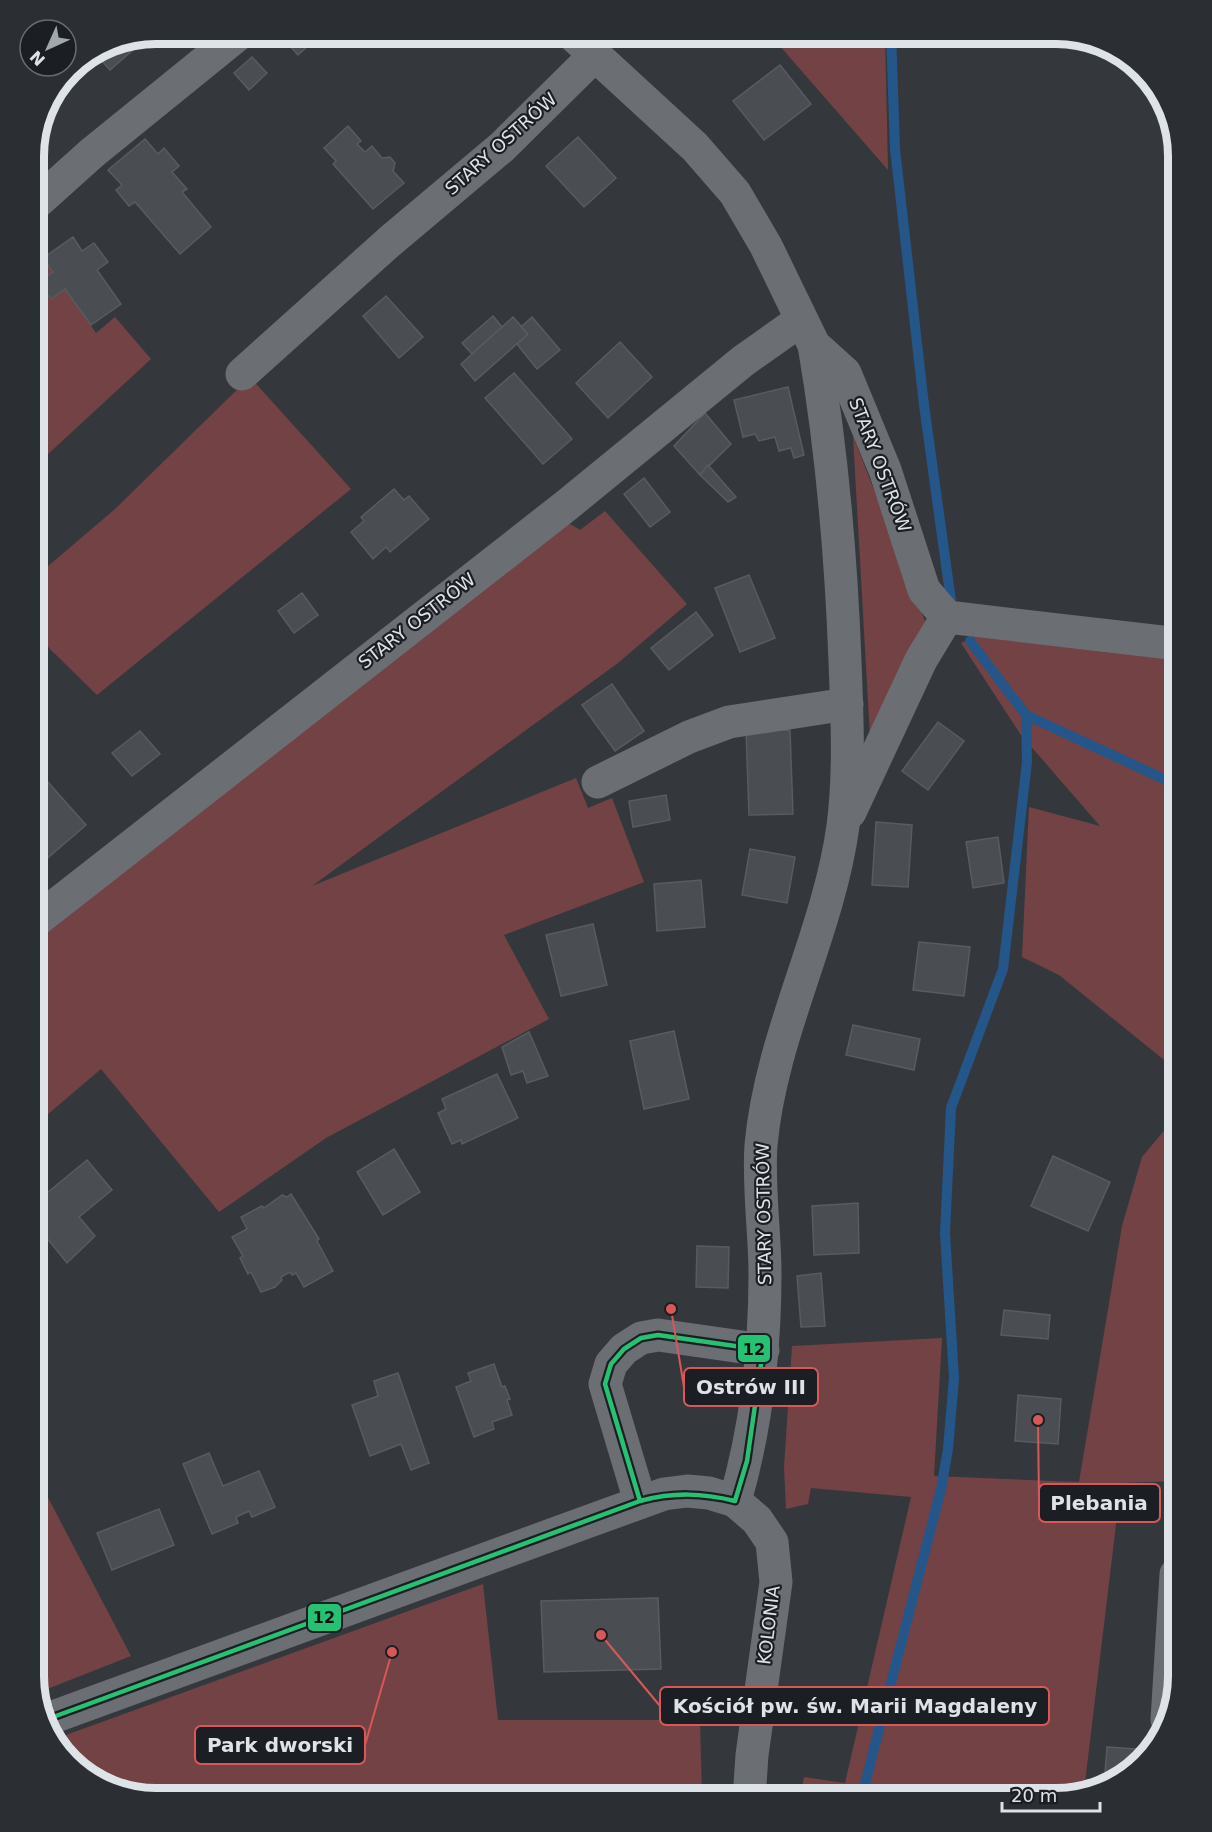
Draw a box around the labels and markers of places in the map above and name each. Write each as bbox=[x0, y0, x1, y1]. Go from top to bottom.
callout: Ostrów III bbox=[684, 1368, 818, 1406]
callout: Plebania bbox=[1039, 1484, 1160, 1522]
callout: Kościół pw. św. Marii Magdaleny bbox=[660, 1687, 1049, 1725]
callout: Park dworski bbox=[195, 1726, 365, 1764]

